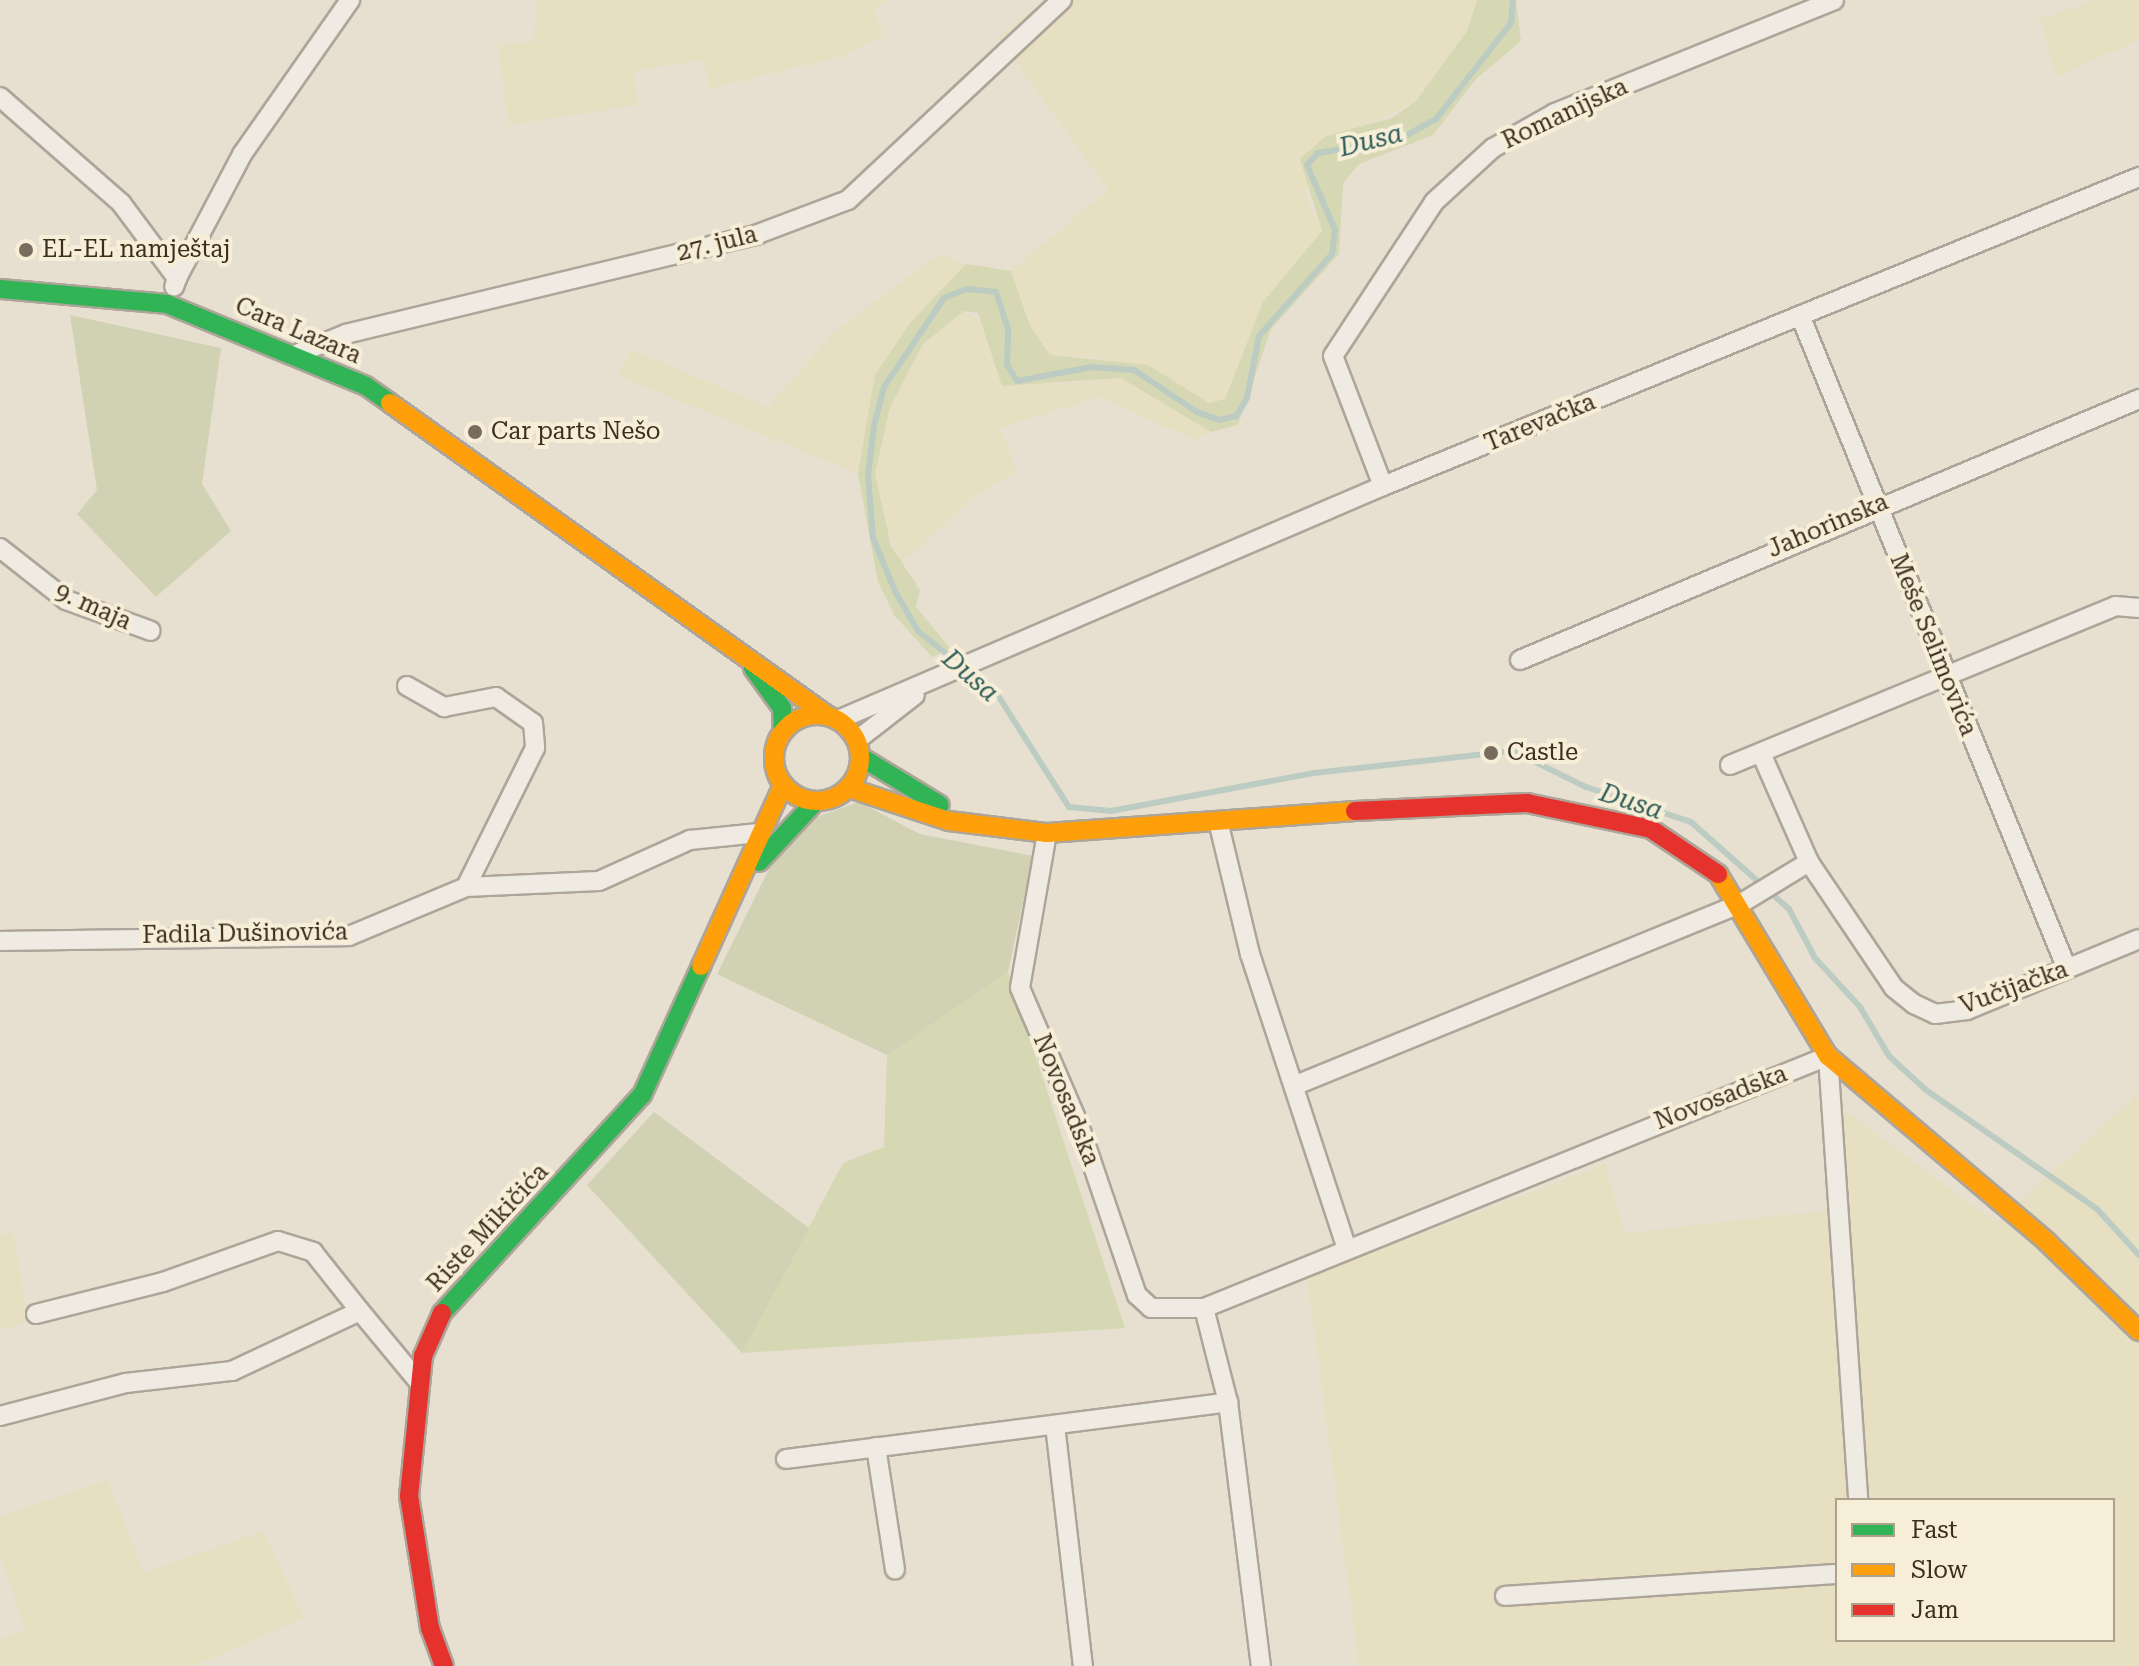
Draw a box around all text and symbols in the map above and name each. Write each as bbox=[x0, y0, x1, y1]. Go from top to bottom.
street label: Romanijska bbox=[1498, 72, 1632, 156]
water label: Dusa bbox=[1336, 118, 1406, 164]
street label: 27. jula bbox=[674, 220, 760, 268]
place label: EL-EL namještaj bbox=[42, 236, 230, 264]
marker: EL-EL namještaj bbox=[17, 241, 35, 259]
street label: Cara Lazara bbox=[231, 292, 365, 370]
street label: Tarevačka bbox=[1480, 388, 1600, 458]
place label: Car parts Nešo bbox=[491, 418, 660, 446]
marker: Car parts Nešo bbox=[466, 423, 484, 441]
street label: Jahorinska bbox=[1763, 488, 1893, 564]
street label: Meše Selimovića bbox=[1883, 550, 1983, 740]
street label: 9. maja bbox=[50, 577, 136, 637]
water label: Dusa bbox=[936, 643, 1004, 709]
place label: Castle bbox=[1507, 739, 1578, 767]
marker: Castle bbox=[1482, 744, 1500, 762]
water label: Dusa bbox=[1596, 777, 1666, 827]
street label: Fadila Dušinovića bbox=[142, 918, 348, 950]
street label: Vučijačka bbox=[1956, 955, 2072, 1021]
street label: Novosadska bbox=[1027, 1030, 1105, 1170]
street label: Novosadska bbox=[1651, 1060, 1791, 1136]
street label: Riste Mikičića bbox=[421, 1158, 555, 1298]
legend bbox=[1835, 1498, 2115, 1642]
text: Fast bbox=[1911, 1516, 1958, 1544]
text: Slow bbox=[1911, 1556, 1967, 1584]
text: Jam bbox=[1911, 1596, 1959, 1624]

